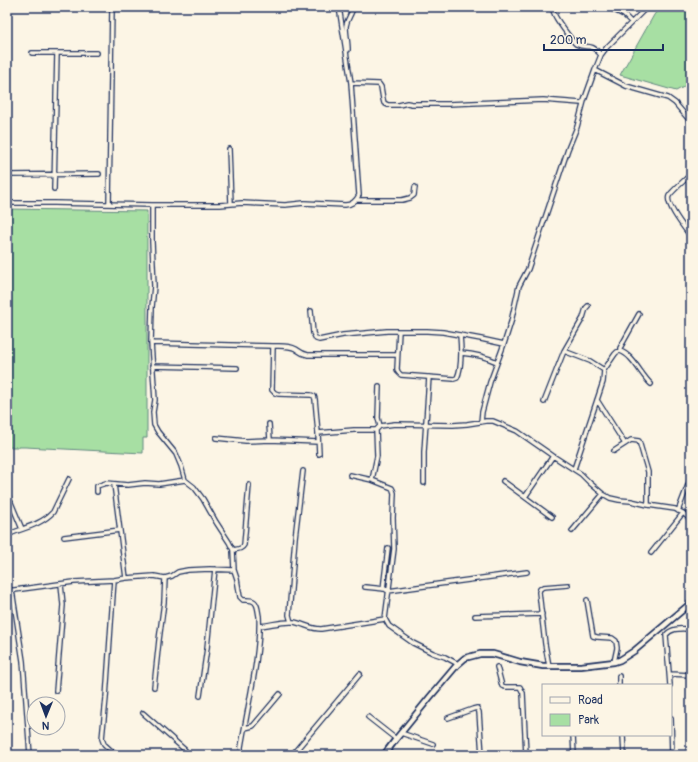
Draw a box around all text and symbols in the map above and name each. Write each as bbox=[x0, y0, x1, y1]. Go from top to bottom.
scale bar bbox=[544, 26, 663, 52]
text: 200 m bbox=[550, 33, 587, 48]
legend bbox=[542, 684, 672, 736]
text: Road bbox=[578, 693, 603, 708]
north arrow bbox=[26, 696, 66, 736]
text: Park bbox=[578, 713, 599, 728]
text: N bbox=[41, 719, 50, 732]

